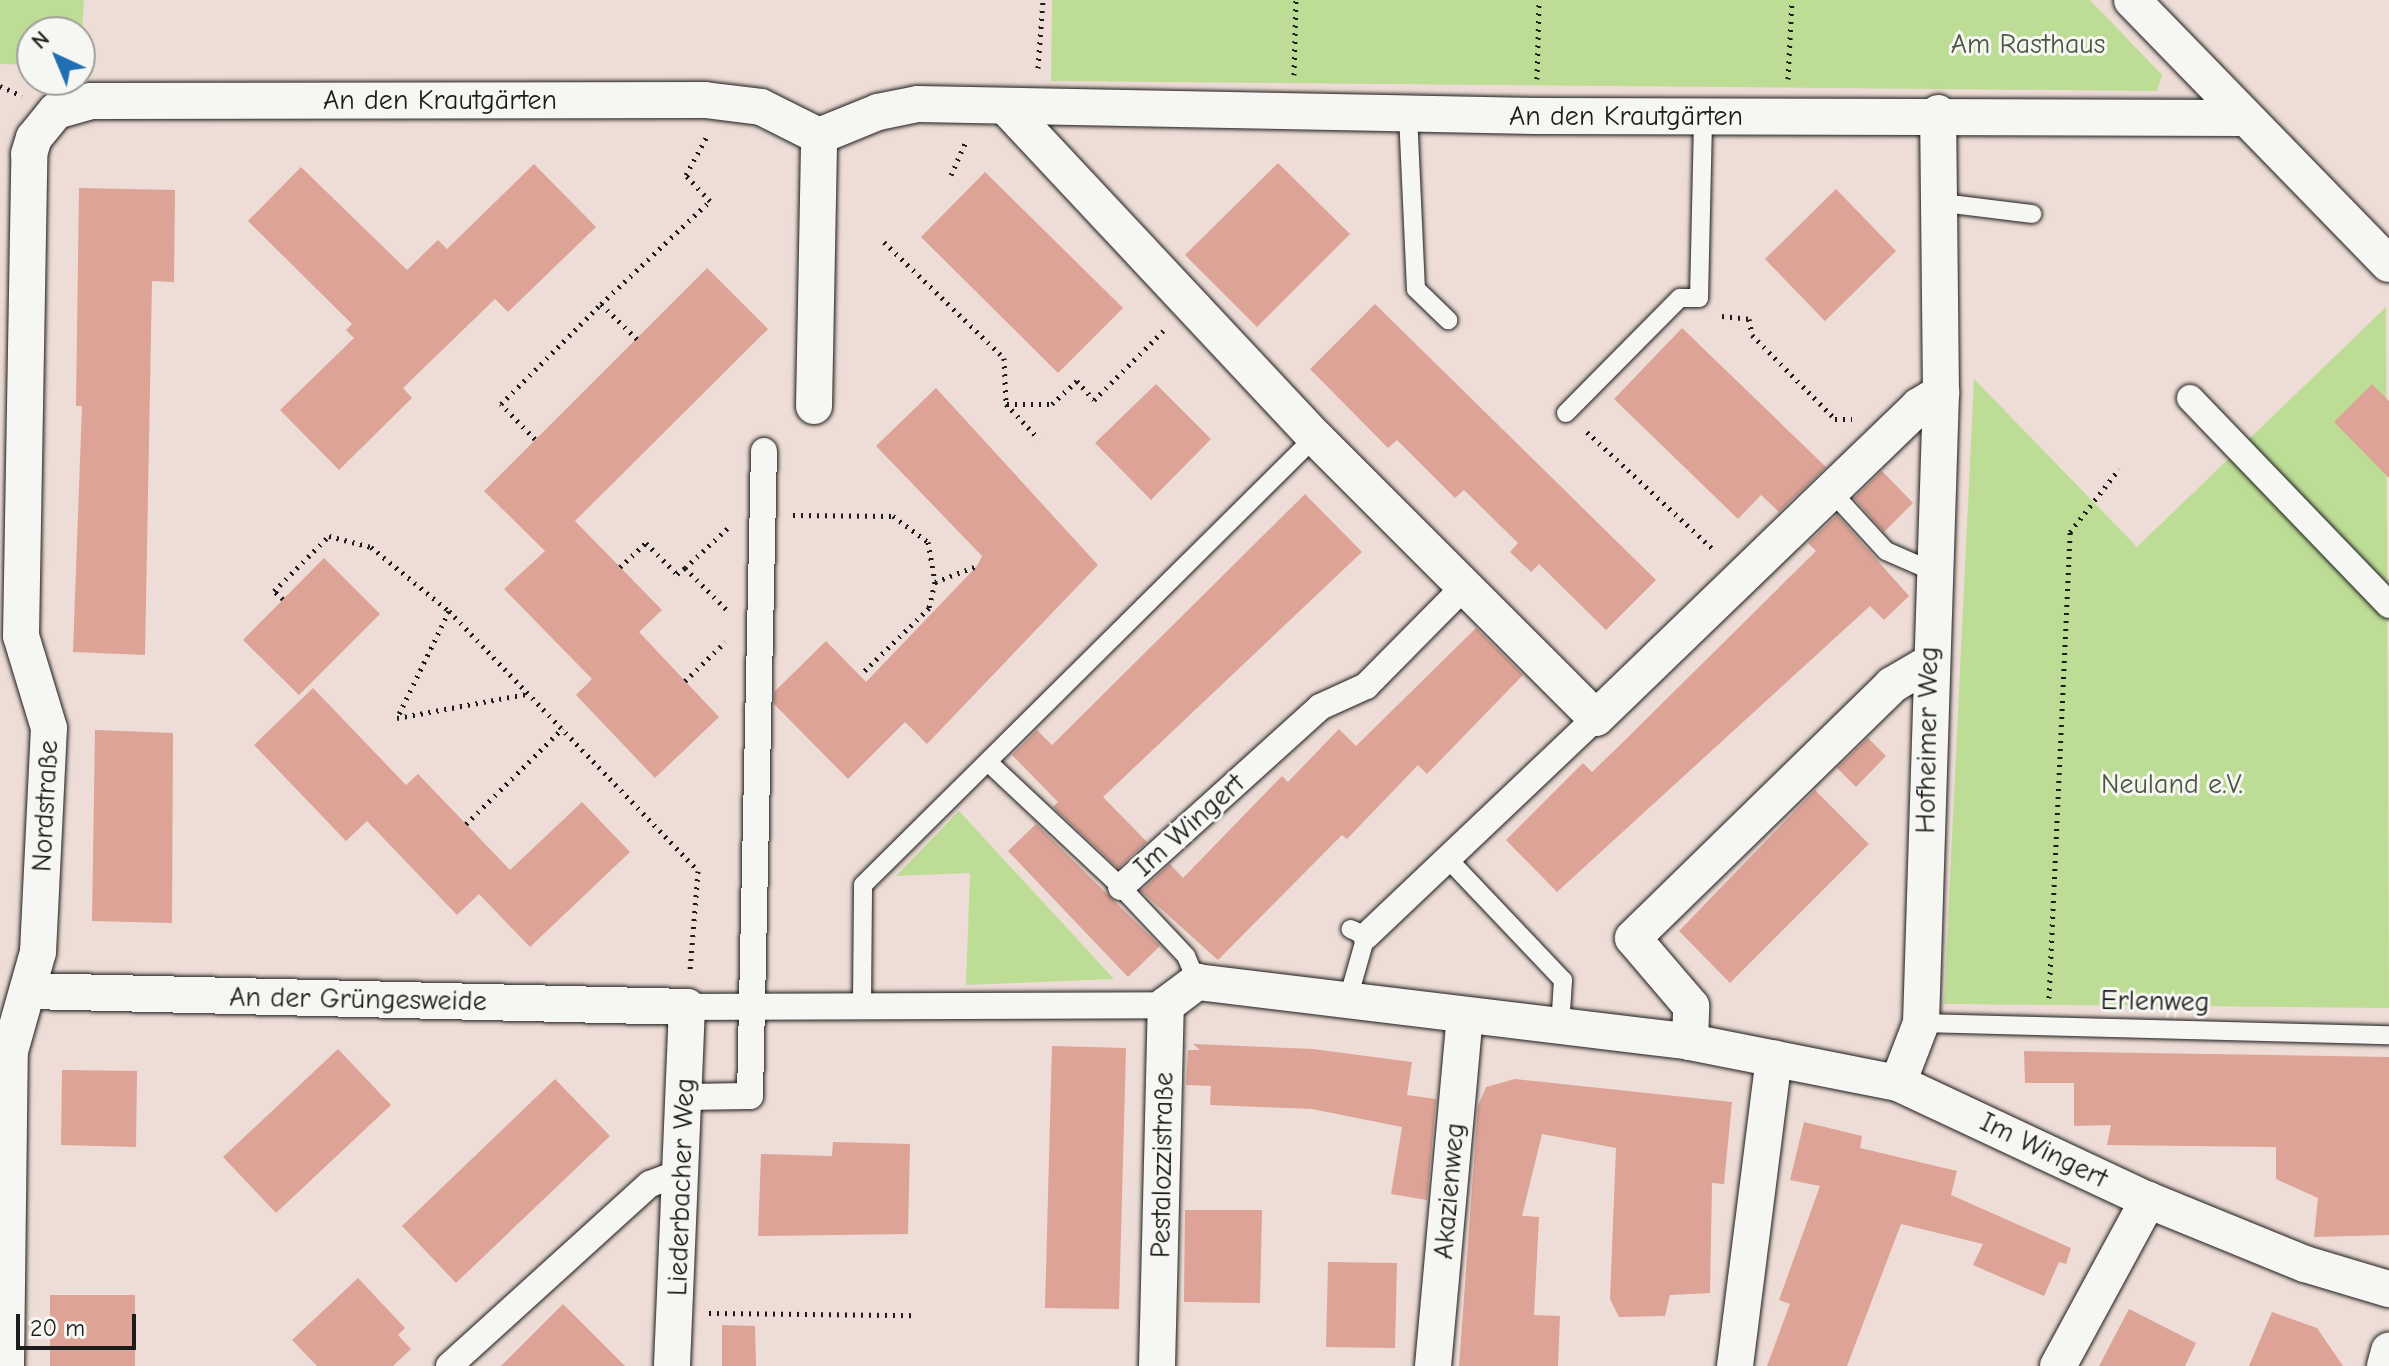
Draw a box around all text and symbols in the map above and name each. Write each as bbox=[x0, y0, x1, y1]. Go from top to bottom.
north arrow bbox=[16, 16, 96, 96]
text: N bbox=[27, 26, 55, 55]
park label: Am Rasthaus bbox=[1951, 27, 2105, 61]
street label: An den Krautgärten bbox=[323, 83, 557, 117]
street label: An den Krautgärten bbox=[1509, 99, 1743, 133]
street label: Hofheimer Weg bbox=[1909, 646, 1945, 834]
street label: Nordstraße bbox=[25, 739, 65, 873]
street label: Im Wingert bbox=[1127, 766, 1251, 884]
park label: Neuland e.V. bbox=[2101, 767, 2243, 801]
street label: An der Grüngesweide bbox=[229, 980, 487, 1018]
street label: Erlenweg bbox=[2100, 983, 2210, 1019]
street label: Pestalozzistraße bbox=[1144, 1072, 1180, 1258]
street label: Liederbacher Weg bbox=[660, 1077, 702, 1297]
street label: Im Wingert bbox=[1975, 1105, 2113, 1195]
street label: Akazienweg bbox=[1426, 1121, 1472, 1261]
scale bar bbox=[20, 1298, 140, 1348]
text: 20 m bbox=[30, 1314, 85, 1342]

